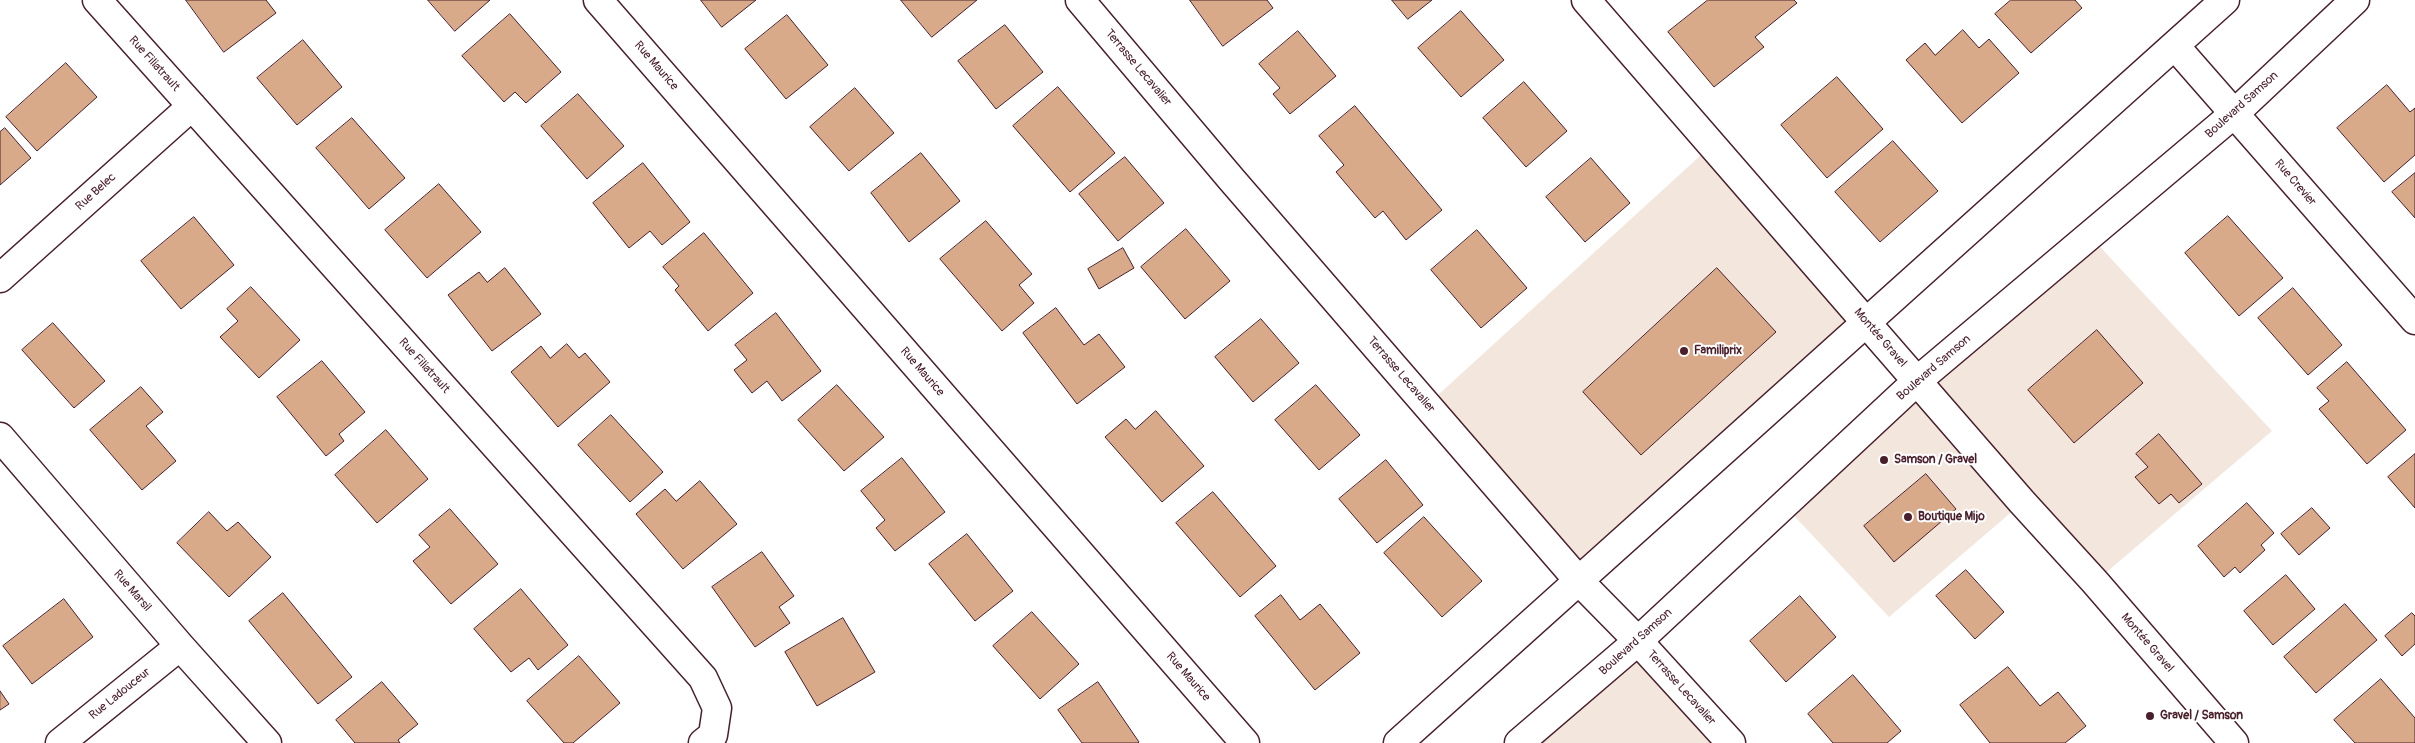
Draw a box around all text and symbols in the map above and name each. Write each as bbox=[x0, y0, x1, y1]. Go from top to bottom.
street label: Terrasse Lecavalier bbox=[1102, 27, 1174, 109]
street label: Rue Filiatrault bbox=[125, 33, 183, 95]
street label: Rue Maurice bbox=[631, 39, 681, 93]
street label: Boulevard Samson bbox=[2203, 69, 2281, 141]
street label: Rue Crevier bbox=[2271, 157, 2319, 209]
street label: Rue Belec bbox=[73, 170, 119, 214]
street label: Montée Gravel bbox=[1850, 306, 1910, 370]
street label: Boulevard Samson bbox=[1894, 332, 1974, 404]
street label: Terrasse Lecavalier bbox=[1364, 334, 1438, 416]
street label: Rue Filiatrault bbox=[395, 335, 453, 397]
place label: Familiprix bbox=[1694, 344, 1742, 358]
street label: Rue Maurice bbox=[897, 345, 947, 399]
marker: Familiprix bbox=[1678, 345, 1690, 357]
place label: Samson / Gravel bbox=[1894, 453, 1977, 467]
marker: Samson / Gravel bbox=[1878, 454, 1890, 466]
place label: Boutique Mijo bbox=[1918, 510, 1985, 524]
marker: Boutique Mijo bbox=[1902, 511, 1914, 523]
street label: Rue Marsil bbox=[110, 567, 154, 615]
street label: Boulevard Samson bbox=[1597, 606, 1675, 678]
street label: Montée Gravel bbox=[2117, 611, 2177, 675]
street label: Terrasse Lecavalier bbox=[1644, 648, 1718, 728]
street label: Rue Maurice bbox=[1163, 650, 1213, 704]
street label: Rue Ladouceur bbox=[87, 665, 153, 723]
place label: Gravel / Samson bbox=[2160, 709, 2243, 723]
marker: Gravel / Samson bbox=[2144, 710, 2156, 722]

